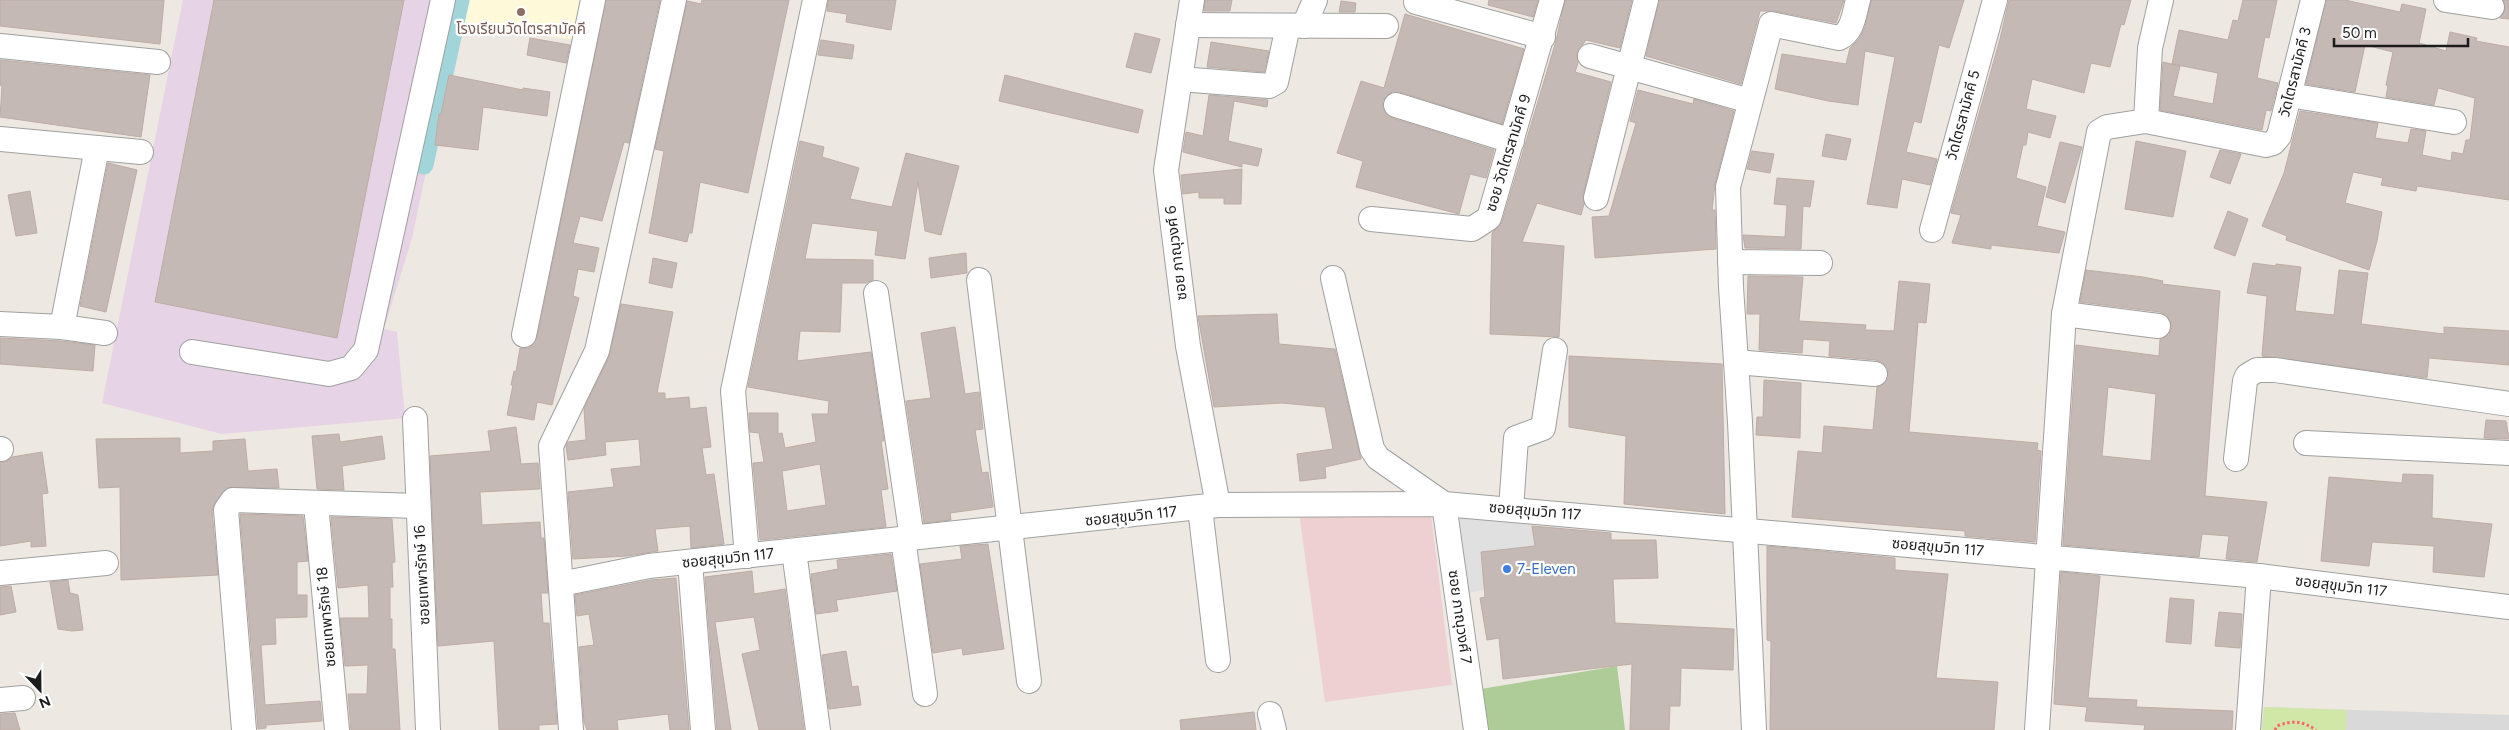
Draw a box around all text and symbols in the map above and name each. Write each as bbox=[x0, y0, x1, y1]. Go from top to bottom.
marker: โรงเรียนวัดไตรสามัคคี bbox=[515, 6, 527, 18]
scale bar bbox=[2334, 15, 2468, 47]
place label: โรงเรียนวัดไตรสามัคคี bbox=[456, 20, 586, 38]
text: 50 m bbox=[2342, 24, 2377, 42]
street label: วัดไตรสามัคคี 3 bbox=[2275, 25, 2315, 119]
street label: วัดไตรสามัคคี 5 bbox=[1942, 68, 1984, 162]
street label: ซอย วัดไตรสามัคคี 9 bbox=[1482, 92, 1534, 214]
street label: ซอย ภาณุวงศ์ 6 bbox=[1161, 204, 1191, 301]
street label: ซอยสุขุมวิท 117 bbox=[1488, 498, 1582, 524]
street label: ซอยสุขุมวิท 117 bbox=[1084, 502, 1178, 530]
street label: ซอยเทพารักษ์ 16 bbox=[410, 524, 434, 626]
street label: ซอยสุขุมวิท 117 bbox=[1891, 534, 1985, 560]
street label: ซอยสุขุมวิท 117 bbox=[681, 544, 775, 572]
place label: 7-Eleven bbox=[1517, 560, 1576, 578]
marker: 7-Eleven bbox=[1501, 563, 1513, 575]
street label: ซอยเทพารักษ์ 18 bbox=[313, 566, 339, 668]
street label: ซอย ภาณุวงศ์ 7 bbox=[1444, 569, 1476, 665]
street label: ซอยสุขุมวิท 117 bbox=[2294, 571, 2388, 601]
north arrow bbox=[15, 665, 65, 715]
text: N bbox=[36, 692, 53, 711]

